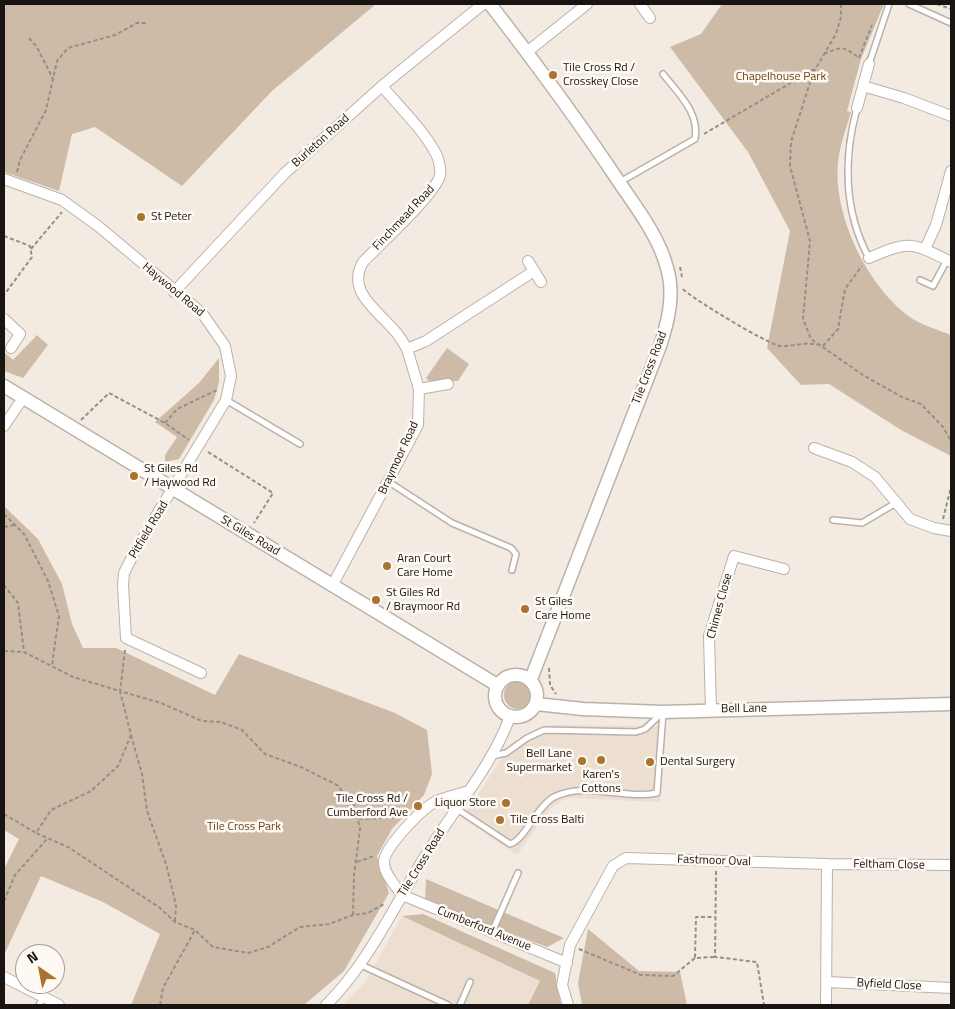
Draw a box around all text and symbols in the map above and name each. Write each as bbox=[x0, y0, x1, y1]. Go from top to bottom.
place label: Tile Cross Rd / Crosskey Close bbox=[563, 61, 638, 89]
marker: Tile Cross Rd / Crosskey Close bbox=[547, 69, 559, 81]
park label: Chapelhouse Park bbox=[736, 70, 826, 84]
street label: Burleton Road bbox=[289, 111, 353, 171]
street label: Finchmead Road bbox=[370, 182, 438, 254]
place label: St Peter bbox=[151, 210, 192, 224]
marker: St Peter bbox=[135, 211, 147, 223]
street label: Haywood Road bbox=[139, 260, 207, 320]
street label: Tile Cross Road bbox=[629, 329, 671, 407]
street label: Braymoor Road bbox=[376, 419, 422, 497]
place label: St Giles Rd / Haywood Rd bbox=[144, 462, 216, 490]
marker: St Giles Rd / Haywood Rd bbox=[128, 470, 140, 482]
street label: Pitfield Road bbox=[126, 499, 172, 561]
street label: St Giles Road bbox=[218, 513, 282, 559]
place label: Aran Court Care Home bbox=[397, 552, 453, 580]
marker: Aran Court Care Home bbox=[381, 560, 393, 572]
street label: Chimes Close bbox=[704, 572, 736, 640]
place label: St Giles Rd / Braymoor Rd bbox=[386, 586, 460, 614]
marker: St Giles Rd / Braymoor Rd bbox=[370, 594, 382, 606]
place label: St Giles Care Home bbox=[535, 595, 591, 623]
marker: St Giles Care Home bbox=[519, 603, 531, 615]
street label: Bell Lane bbox=[721, 701, 767, 717]
place label: Bell Lane Supermarket bbox=[507, 747, 572, 775]
marker: Karen's Cottons bbox=[595, 754, 607, 766]
marker: Bell Lane Supermarket bbox=[576, 755, 588, 767]
place label: Dental Surgery bbox=[660, 755, 735, 769]
marker: Dental Surgery bbox=[644, 756, 656, 768]
place label: Karen's Cottons bbox=[581, 768, 621, 796]
place label: Tile Cross Rd / Cumberford Ave bbox=[327, 792, 408, 820]
place label: Liquor Store bbox=[435, 796, 496, 810]
marker: Liquor Store bbox=[500, 797, 512, 809]
marker: Tile Cross Rd / Cumberford Ave bbox=[412, 800, 424, 812]
place label: Tile Cross Balti bbox=[510, 813, 584, 827]
marker: Tile Cross Balti bbox=[494, 814, 506, 826]
park label: Tile Cross Park bbox=[207, 820, 281, 834]
street label: Tile Cross Road bbox=[395, 827, 449, 899]
street label: Fastmoor Oval bbox=[677, 853, 751, 869]
street label: Feltham Close bbox=[853, 857, 925, 873]
street label: Cumberford Avenue bbox=[435, 904, 533, 954]
north arrow bbox=[15, 944, 65, 994]
text: N bbox=[22, 945, 42, 968]
street label: Byfield Close bbox=[856, 976, 922, 994]

